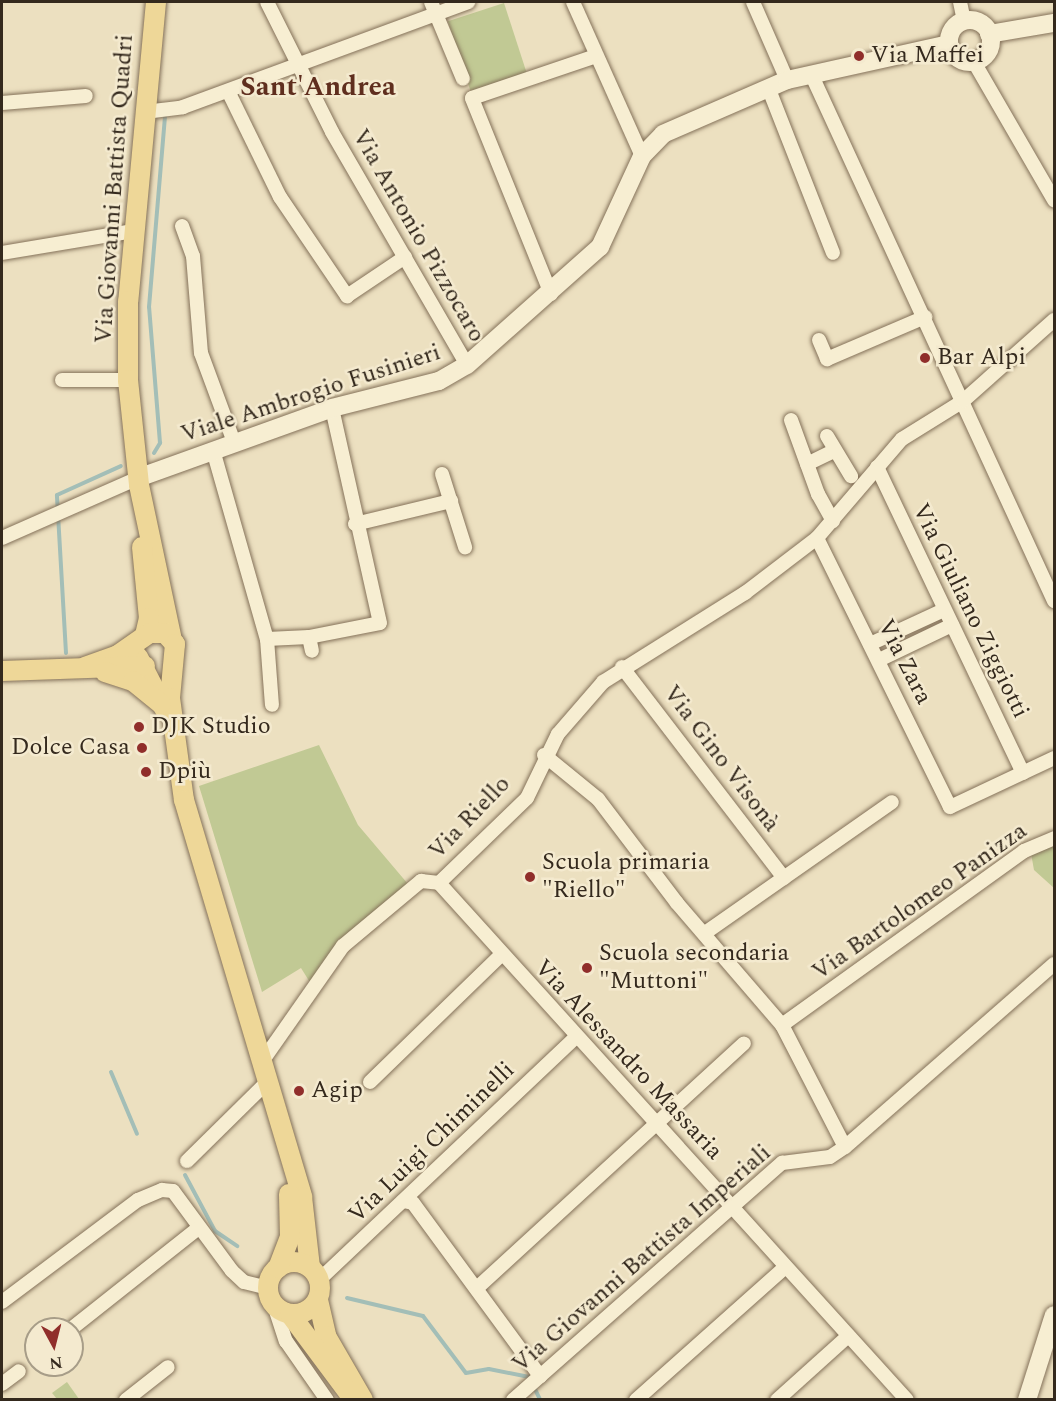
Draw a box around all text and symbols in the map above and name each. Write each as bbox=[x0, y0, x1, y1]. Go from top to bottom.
street label: Via Giovanni Battista Quadri bbox=[90, 33, 140, 345]
place label: Via Maffei bbox=[871, 42, 984, 70]
marker: Via Maffei bbox=[852, 49, 866, 63]
district label: Sant'Andrea bbox=[240, 72, 396, 104]
street label: Via Antonio Pizzocaro bbox=[345, 124, 491, 348]
street label: Viale Ambrogio Fusinieri bbox=[178, 338, 444, 450]
place label: Bar Alpi bbox=[937, 344, 1026, 372]
marker: Bar Alpi bbox=[918, 351, 932, 365]
street label: Via Giuliano Ziggiotti bbox=[905, 499, 1035, 723]
street label: Via Zara bbox=[870, 615, 938, 709]
street label: Via Gino Visonà bbox=[657, 680, 785, 838]
place label: DJK Studio bbox=[151, 713, 271, 741]
marker: DJK Studio bbox=[132, 720, 146, 734]
place label: Dolce Casa bbox=[11, 734, 130, 762]
marker: Dolce Casa bbox=[135, 741, 149, 755]
place label: Dpiù bbox=[158, 758, 211, 786]
marker: Dpiù bbox=[139, 765, 153, 779]
street label: Via Riello bbox=[423, 770, 517, 866]
street label: Via Bartolomeo Panizza bbox=[807, 817, 1033, 987]
place label: Scuola primaria "Riello" bbox=[542, 849, 710, 905]
marker: Scuola primaria "Riello" bbox=[523, 870, 537, 884]
place label: Scuola secondaria "Muttoni" bbox=[599, 940, 789, 996]
street label: Via Alessandro Massaria bbox=[528, 954, 728, 1166]
marker: Scuola secondaria "Muttoni" bbox=[580, 961, 594, 975]
street label: Via Luigi Chiminelli bbox=[343, 1056, 521, 1230]
place label: Agip bbox=[311, 1077, 363, 1105]
marker: Agip bbox=[292, 1084, 306, 1098]
street label: Via Giovanni Battista Imperiali bbox=[507, 1139, 777, 1379]
north arrow bbox=[24, 1317, 84, 1377]
text: N bbox=[48, 1350, 64, 1376]

